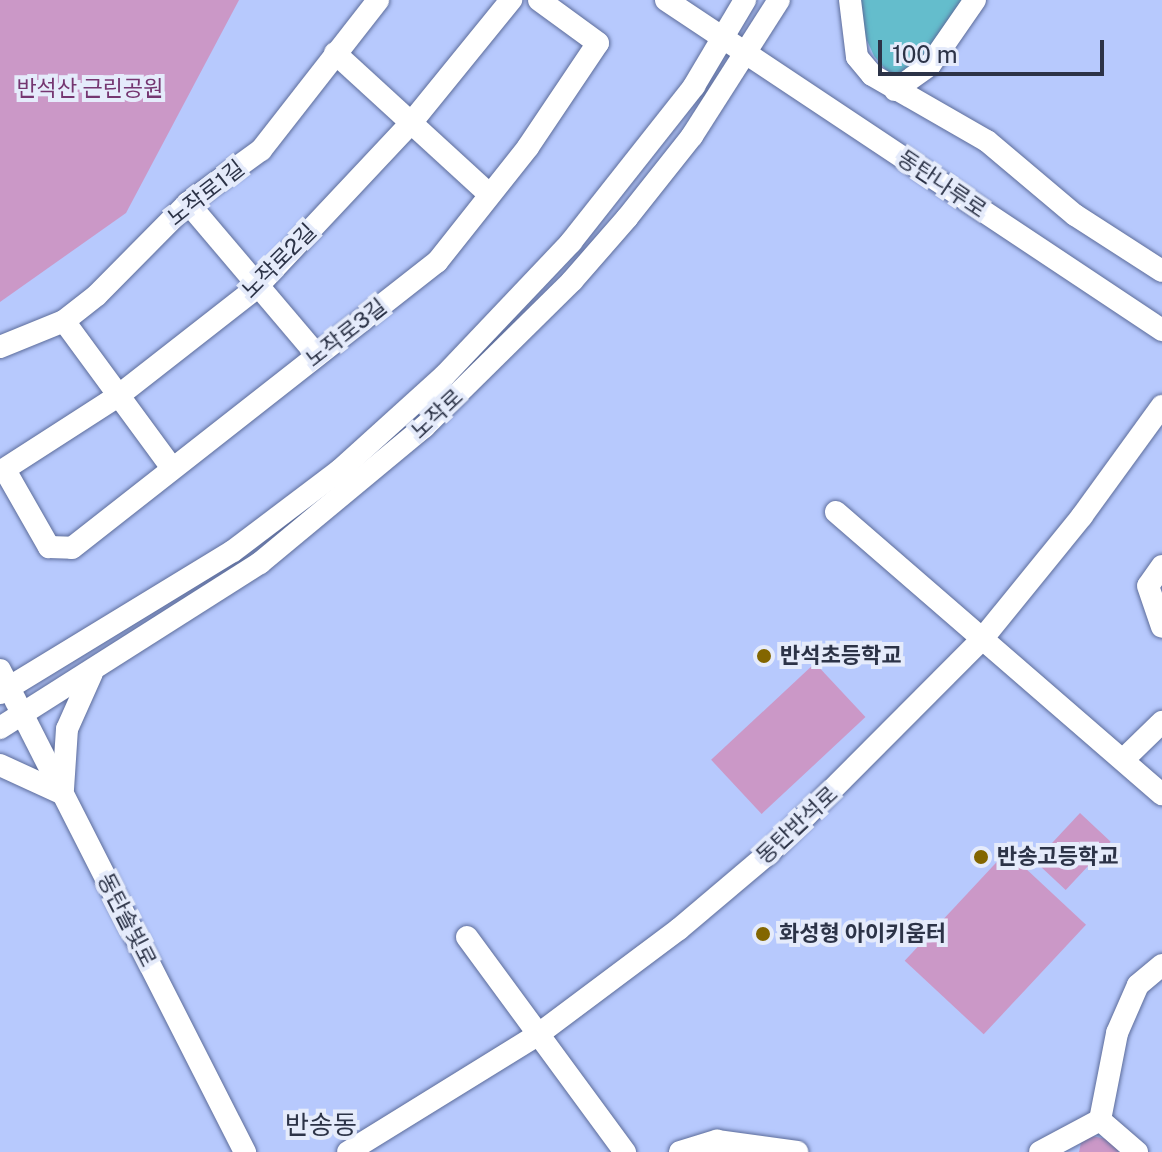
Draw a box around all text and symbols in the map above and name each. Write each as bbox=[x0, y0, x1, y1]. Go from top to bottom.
scale bar bbox=[882, 24, 1108, 74]
text: 100 m bbox=[892, 40, 958, 68]
park label: 반석산 근린공원 bbox=[16, 76, 164, 102]
street label: 동탄나루로 bbox=[893, 145, 991, 223]
street label: 노작로1길 bbox=[162, 155, 250, 231]
street label: 노작로2길 bbox=[236, 218, 322, 304]
street label: 노작로3길 bbox=[301, 293, 391, 373]
street label: 노작로 bbox=[406, 384, 468, 444]
place label: 반석초등학교 bbox=[780, 643, 901, 669]
marker: 반석초등학교 bbox=[755, 647, 773, 665]
street label: 동탄반석로 bbox=[751, 781, 843, 869]
place label: 반송고등학교 bbox=[997, 844, 1118, 870]
marker: 반송고등학교 bbox=[972, 848, 990, 866]
street label: 동탄솔빛로 bbox=[92, 869, 162, 971]
place label: 화성형 아이키움터 bbox=[779, 921, 946, 947]
marker: 화성형 아이키움터 bbox=[754, 925, 772, 943]
district label: 반송동 bbox=[285, 1109, 357, 1141]

